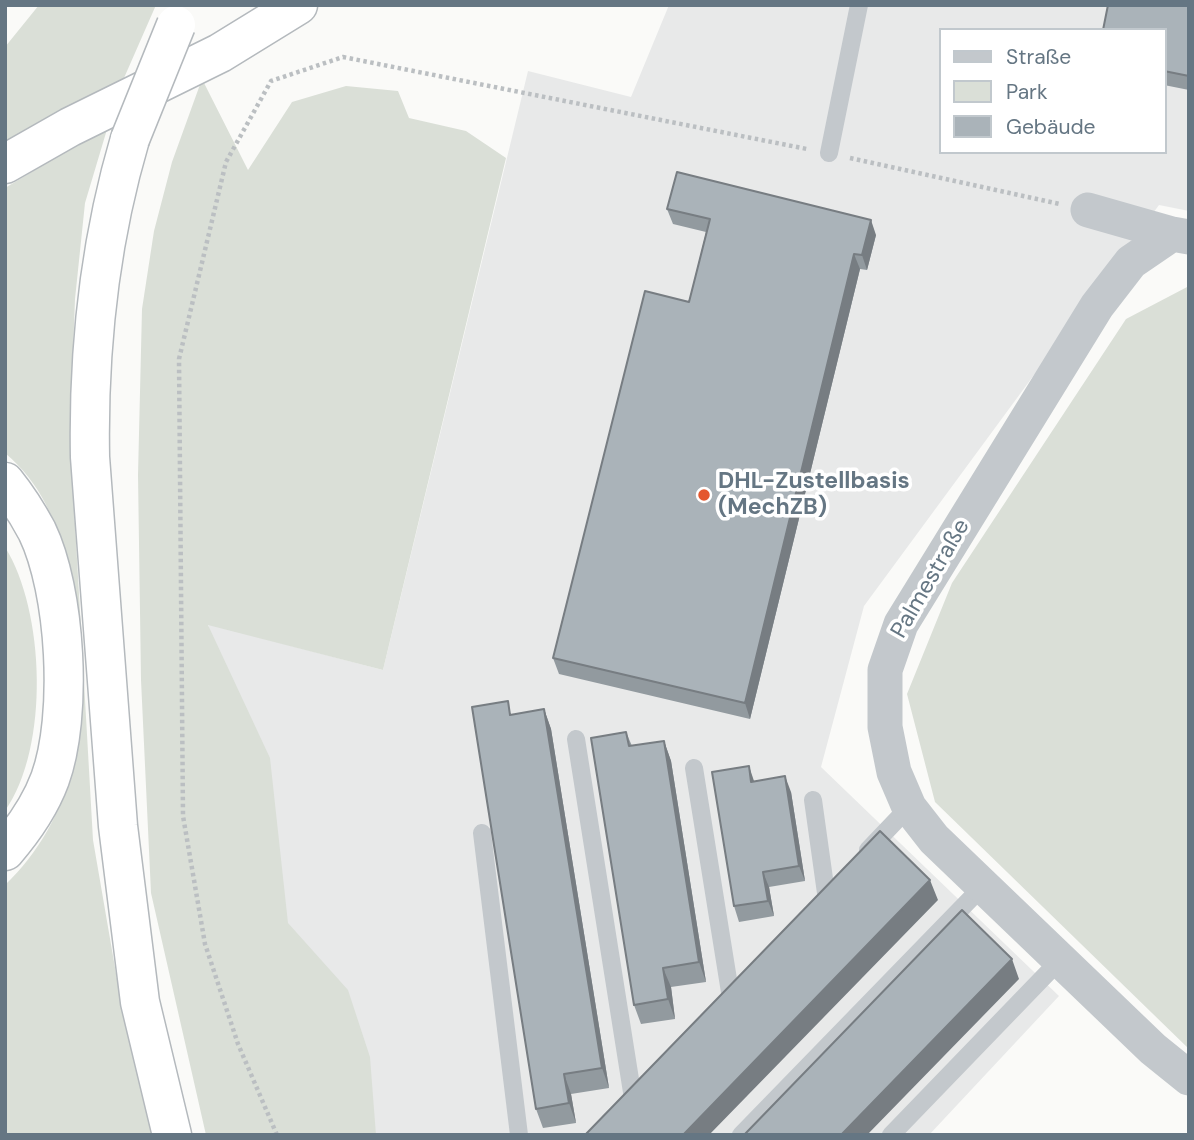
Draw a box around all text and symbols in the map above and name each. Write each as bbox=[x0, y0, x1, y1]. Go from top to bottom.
legend bbox=[939, 28, 1166, 154]
text: Straße bbox=[1006, 43, 1071, 71]
text: Park bbox=[1006, 78, 1047, 106]
text: Gebäude bbox=[1006, 113, 1096, 141]
place label: DHL-Zustellbasis (MechZB) bbox=[718, 468, 910, 522]
marker: DHL-Zustellbasis (MechZB) bbox=[696, 487, 712, 503]
street label: Palmestraße bbox=[886, 514, 976, 644]

